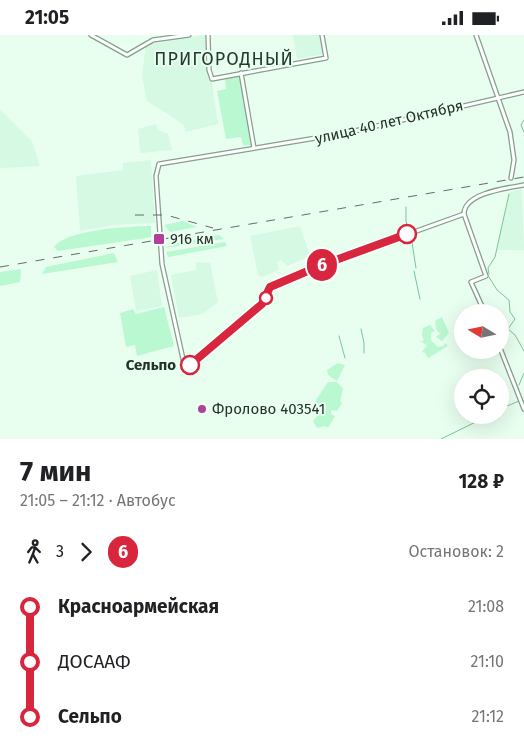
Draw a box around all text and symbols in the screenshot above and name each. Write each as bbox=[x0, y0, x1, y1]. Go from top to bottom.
text: 21:05 bbox=[25, 6, 69, 29]
district label: ПРИГОРОДНЫЙ bbox=[154, 48, 294, 70]
street label: улица 40 лет Октября bbox=[313, 96, 465, 148]
unlabelled marker bbox=[397, 224, 417, 244]
place label: 916 км bbox=[170, 230, 214, 248]
marker: 916 км bbox=[152, 232, 166, 246]
line badge: 6 bbox=[306, 249, 338, 281]
text: 6 bbox=[317, 254, 327, 276]
unlabelled marker bbox=[259, 291, 273, 305]
north arrow bbox=[454, 304, 509, 359]
map controls bbox=[454, 304, 509, 424]
marker: Сельпо bbox=[180, 355, 200, 375]
place label: Сельпо bbox=[126, 356, 176, 374]
button: locate bbox=[454, 369, 509, 424]
place label: Фролово 403541 bbox=[212, 400, 325, 418]
marker: Фролово 403541 bbox=[196, 403, 208, 415]
text: 7 мин bbox=[20, 455, 92, 488]
text: 128 ₽ bbox=[459, 470, 504, 493]
text: 21:05 – 21:12 · Автобус bbox=[20, 491, 176, 510]
icon: walk bbox=[20, 538, 48, 566]
icon: forward bbox=[72, 538, 100, 566]
text: 6 bbox=[118, 541, 128, 563]
text: 3 bbox=[56, 542, 64, 561]
text: Остановок: 2 bbox=[408, 542, 504, 561]
text: Красноармейская bbox=[58, 595, 219, 618]
text: 21:08 bbox=[468, 597, 504, 616]
text: ДОСААФ bbox=[58, 650, 131, 673]
text: 21:10 bbox=[470, 652, 504, 671]
text: Сельпо bbox=[58, 705, 122, 728]
text: 21:12 bbox=[472, 707, 504, 726]

